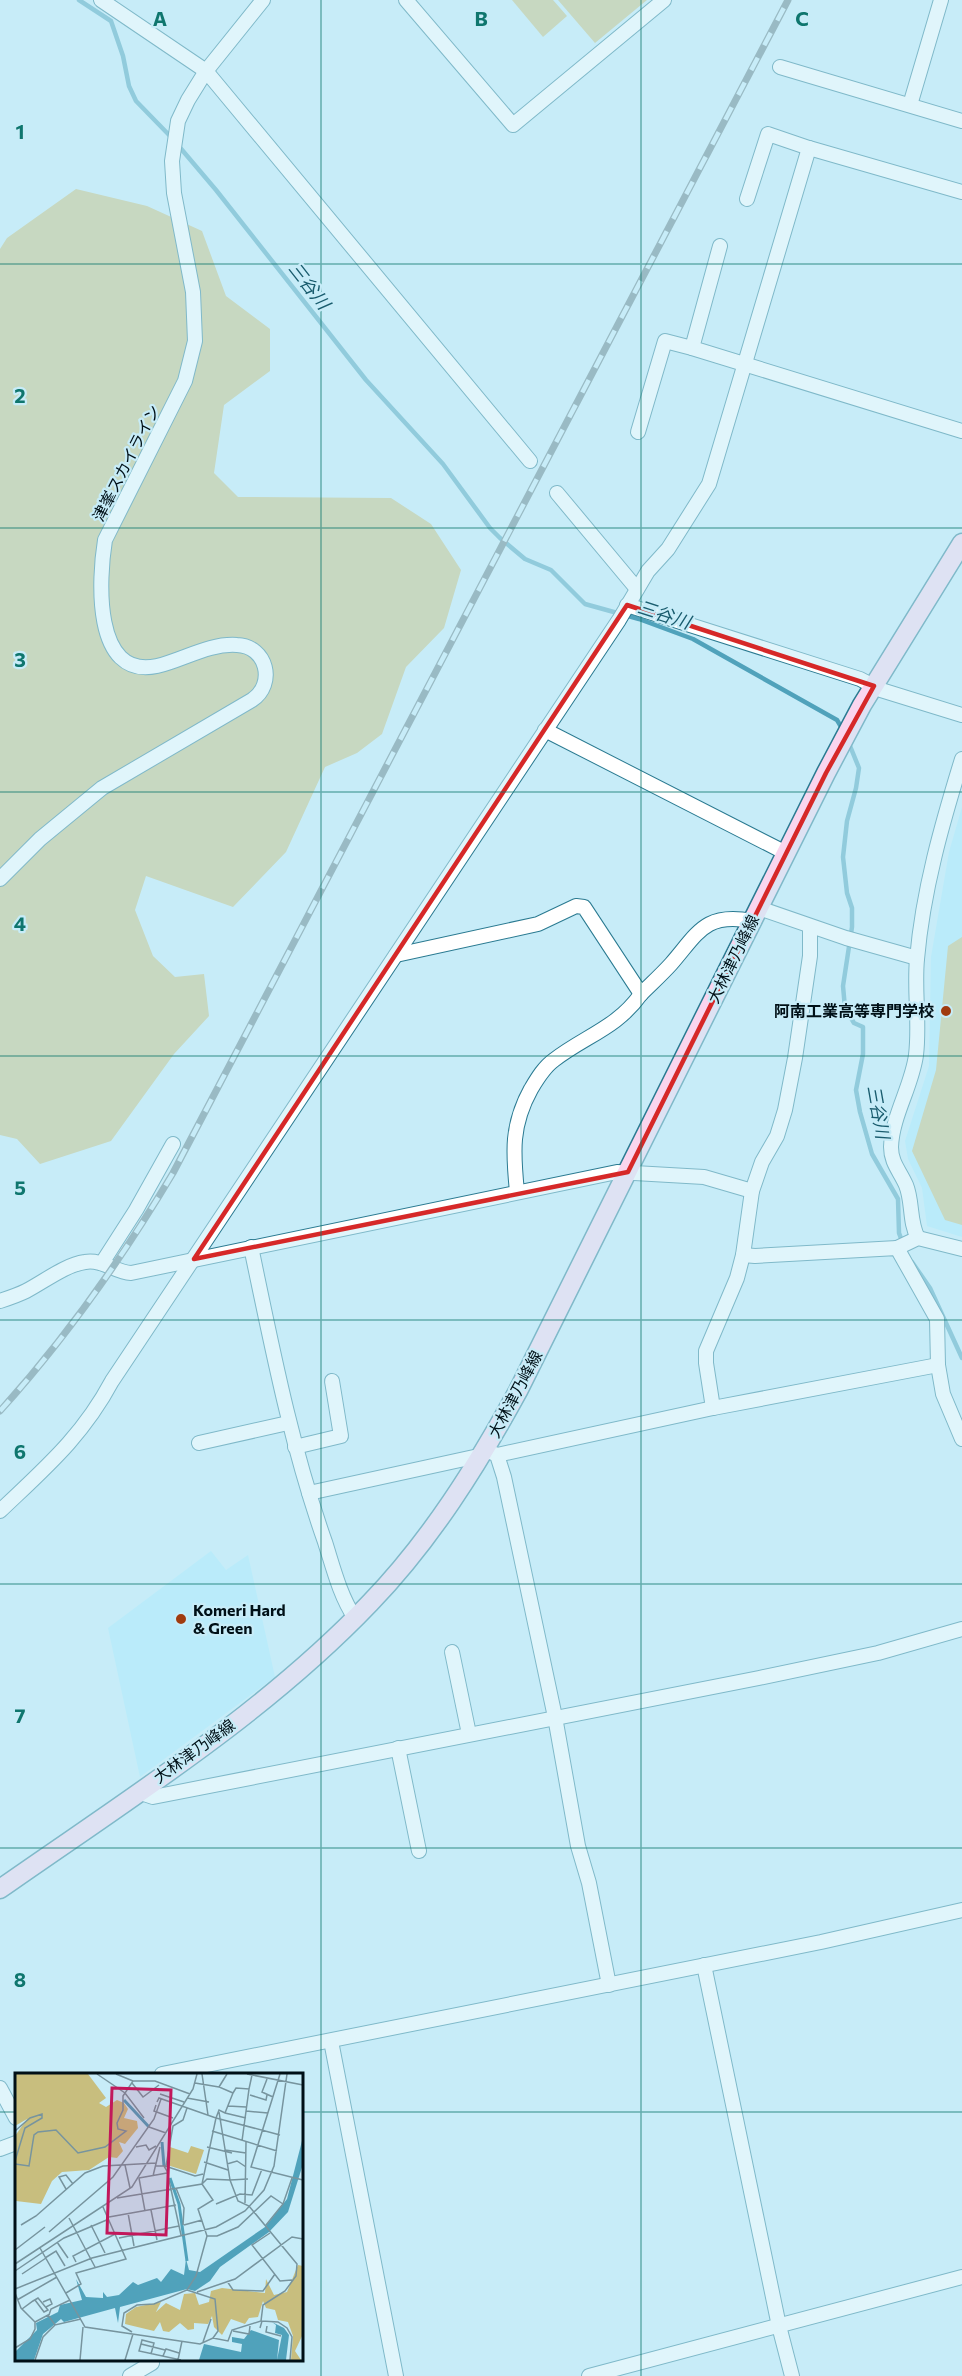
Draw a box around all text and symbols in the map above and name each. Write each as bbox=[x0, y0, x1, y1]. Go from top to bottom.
text: A bbox=[153, 6, 167, 30]
text: B bbox=[474, 6, 488, 30]
text: C bbox=[795, 6, 809, 30]
text: 1 bbox=[15, 119, 25, 143]
water label: 三谷川 bbox=[284, 257, 336, 315]
text: 2 bbox=[14, 383, 26, 407]
street label: 津峯スカイライン bbox=[88, 401, 163, 524]
water label: 三谷川 bbox=[635, 595, 695, 633]
text: 3 bbox=[14, 647, 26, 671]
text: 4 bbox=[14, 911, 26, 935]
street label: 大林津乃峰線 bbox=[703, 911, 762, 1006]
place label: 阿南工業高等専門学校 bbox=[774, 1001, 934, 1020]
marker: 阿南工業高等専門学校 bbox=[939, 1004, 953, 1018]
water label: 三谷川 bbox=[863, 1083, 895, 1142]
text: 5 bbox=[14, 1175, 26, 1199]
street label: 大林津乃峰線 bbox=[484, 1347, 545, 1441]
text: 6 bbox=[14, 1439, 26, 1463]
place label: Komeri Hard & Green bbox=[193, 1600, 286, 1637]
marker: Komeri Hard & Green bbox=[174, 1612, 188, 1626]
text: 7 bbox=[15, 1703, 26, 1727]
street label: 大林津乃峰線 bbox=[149, 1715, 238, 1786]
text: 8 bbox=[14, 1967, 26, 1991]
inset map bbox=[15, 2073, 303, 2361]

